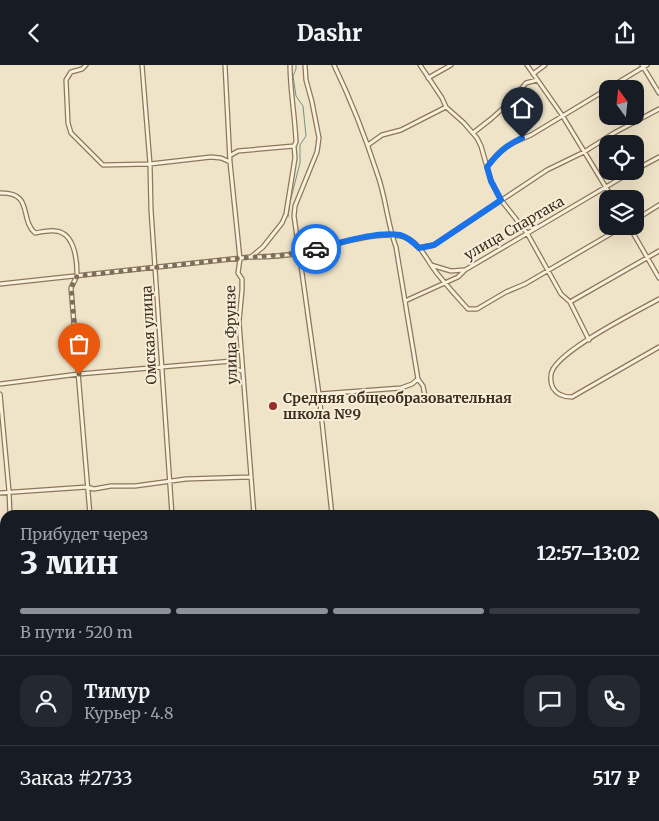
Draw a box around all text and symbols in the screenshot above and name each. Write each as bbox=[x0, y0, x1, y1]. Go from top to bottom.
icon: back bbox=[20, 19, 48, 47]
text: Dashr bbox=[297, 19, 362, 47]
icon: share bbox=[611, 19, 639, 47]
north arrow bbox=[599, 80, 644, 125]
map controls bbox=[599, 80, 644, 235]
pin bbox=[501, 87, 543, 138]
icon: home bbox=[508, 94, 536, 122]
button: locate bbox=[599, 135, 644, 180]
button: layers bbox=[599, 190, 644, 235]
street label: улица Спартака bbox=[461, 192, 568, 264]
courier bbox=[291, 224, 341, 274]
icon: car bbox=[302, 235, 330, 263]
street label: Омская улица bbox=[137, 284, 161, 385]
street label: улица Фрунзе bbox=[221, 285, 241, 385]
pin bbox=[58, 323, 100, 374]
icon: bag bbox=[65, 330, 93, 358]
place label: Средняя общеобразовательная школа №9 bbox=[283, 389, 512, 423]
marker: Средняя общеобразовательная школа №9 bbox=[267, 400, 279, 412]
text: Прибудет через bbox=[20, 524, 148, 544]
text: 12:57–13:02 bbox=[536, 541, 640, 565]
text: 3 мин bbox=[20, 543, 118, 583]
text: В пути · 520 m bbox=[20, 622, 133, 642]
button: person bbox=[20, 675, 72, 727]
button: chat bbox=[524, 675, 576, 727]
button: phone bbox=[588, 675, 640, 727]
text: Тимур bbox=[84, 679, 150, 703]
text: Курьер · 4.8 bbox=[84, 703, 173, 723]
text: Заказ #2733 bbox=[20, 766, 133, 790]
text: 517 ₽ bbox=[592, 766, 640, 790]

